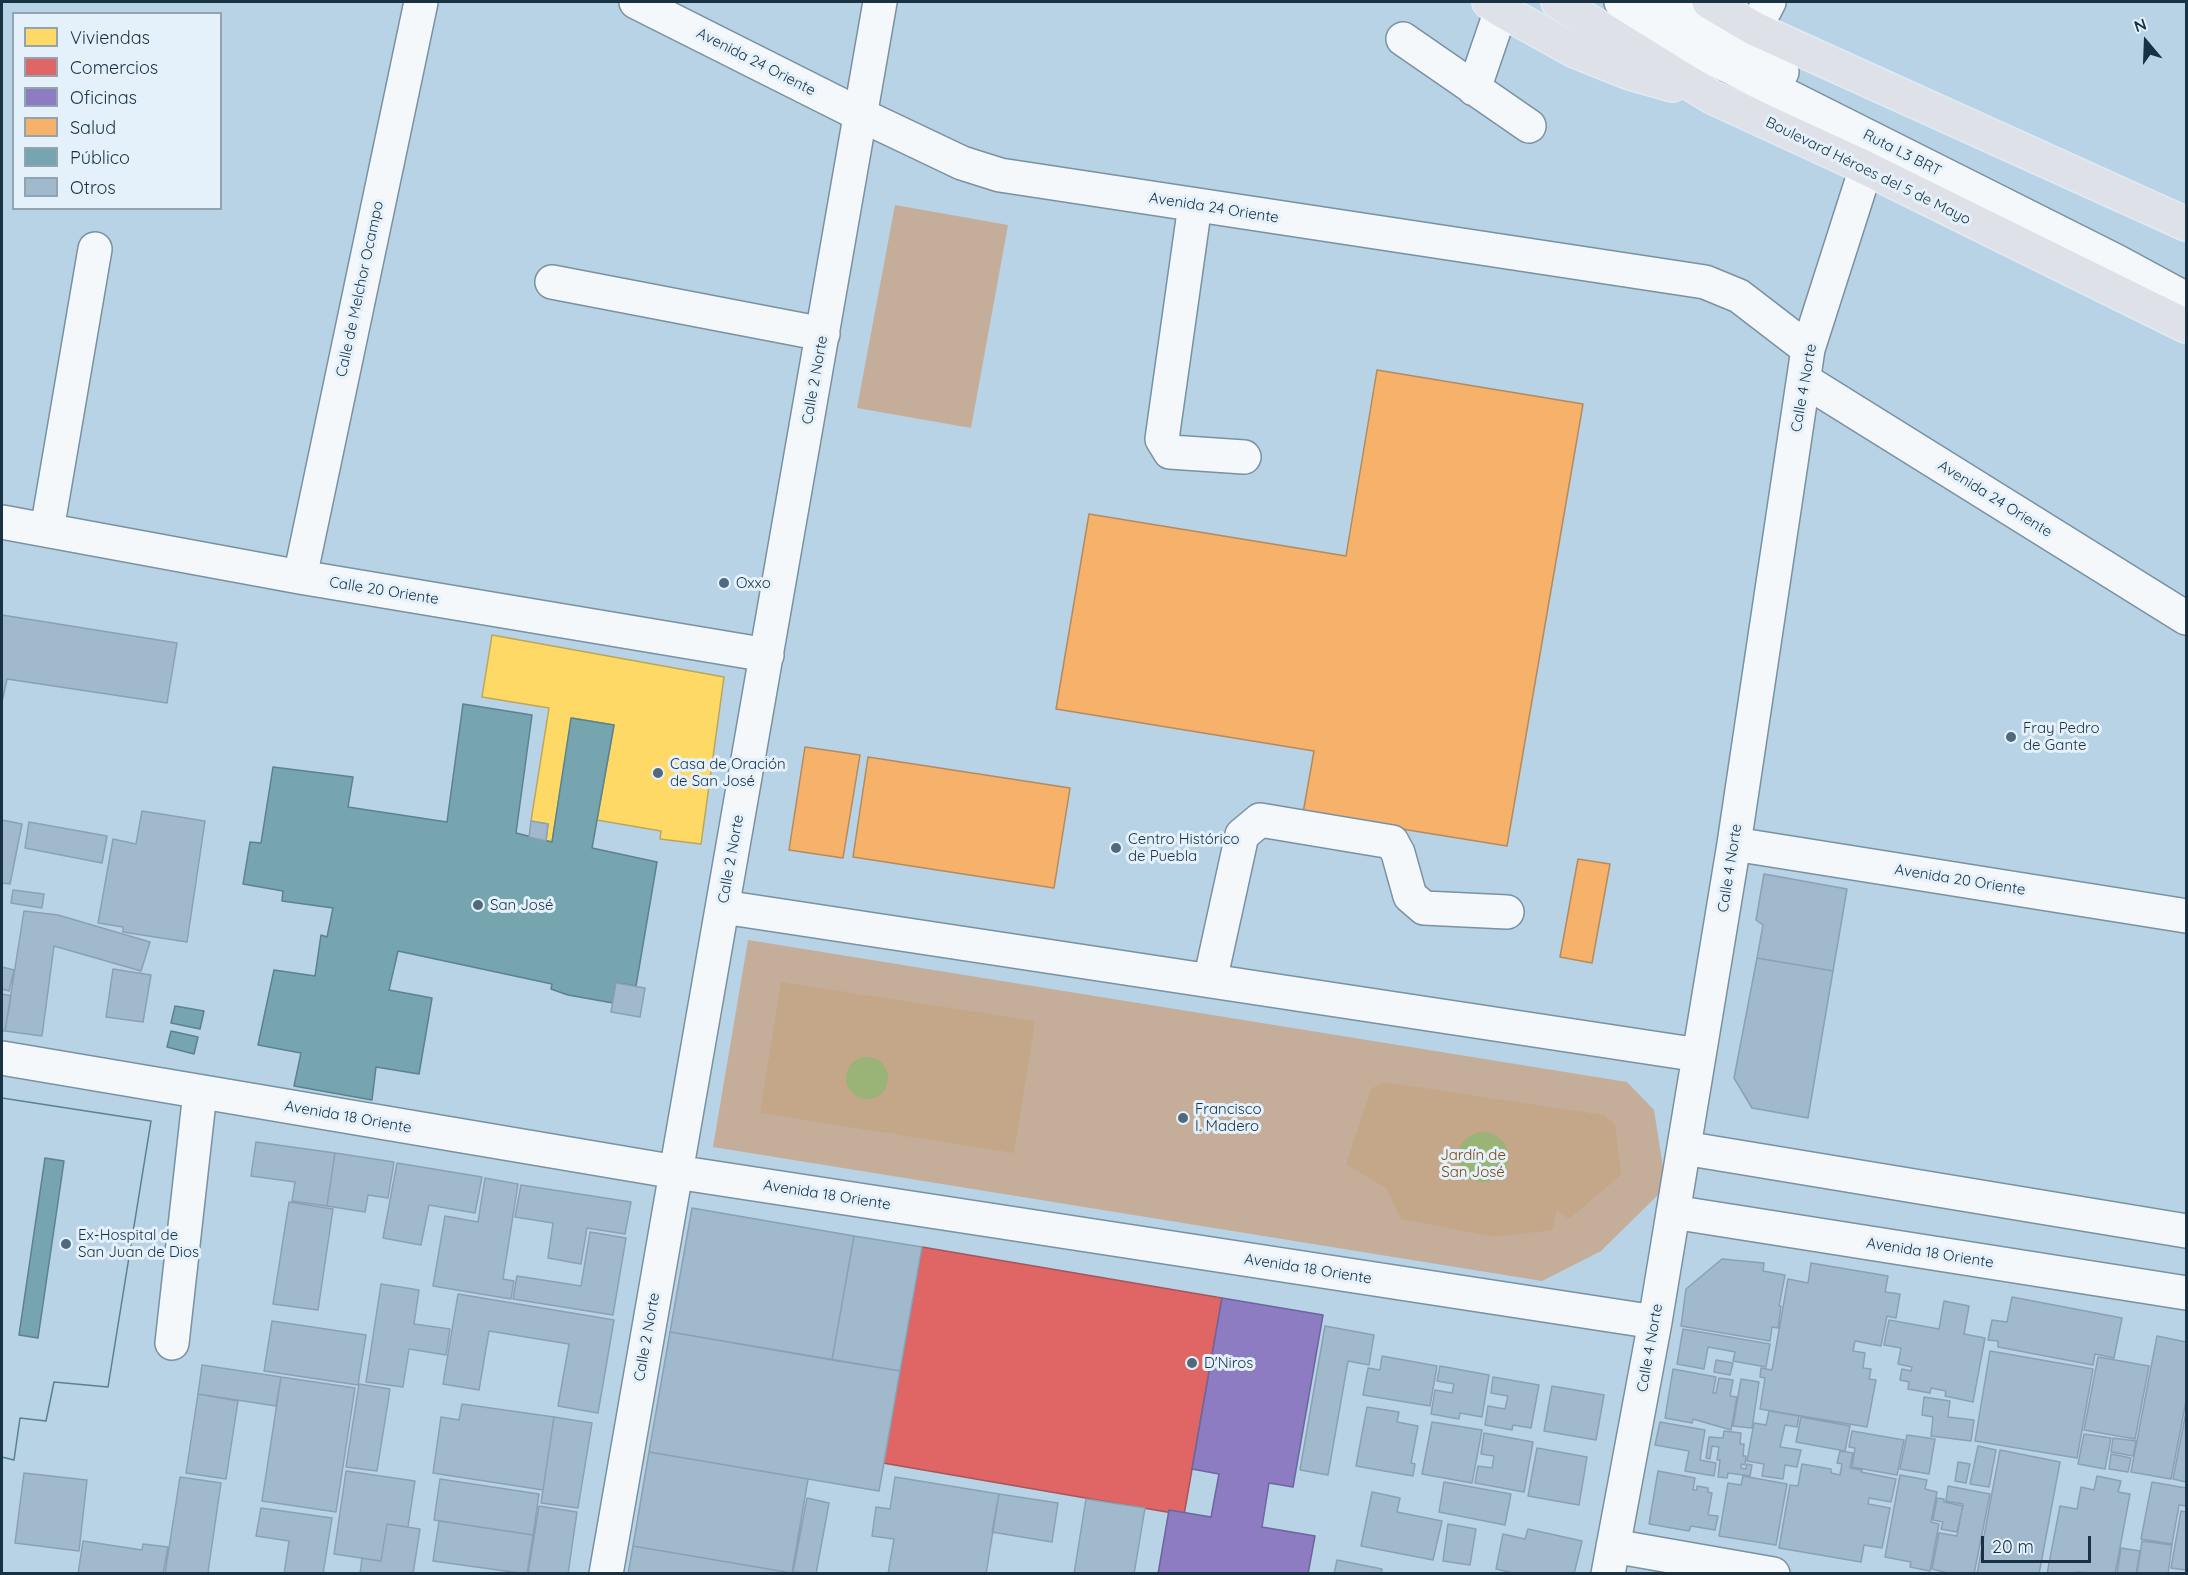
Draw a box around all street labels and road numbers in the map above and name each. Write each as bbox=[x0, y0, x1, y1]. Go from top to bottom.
street label: Avenida 24 Oriente bbox=[694, 24, 818, 100]
street label: Boulevard Héroes del 5 de Mayo bbox=[1762, 113, 1974, 229]
street label: Ruta L3 BRT bbox=[1860, 126, 1944, 180]
street label: Avenida 24 Oriente bbox=[1148, 189, 1280, 227]
street label: Calle de Melchor Ocampo bbox=[333, 199, 387, 379]
street label: Calle 2 Norte bbox=[798, 334, 832, 426]
street label: Calle 4 Norte bbox=[1787, 342, 1821, 434]
street label: Avenida 24 Oriente bbox=[1935, 457, 2055, 541]
street label: Calle 20 Oriente bbox=[328, 573, 440, 609]
street label: Calle 2 Norte bbox=[714, 813, 748, 905]
street label: Calle 4 Norte bbox=[1714, 822, 1746, 914]
street label: Avenida 20 Oriente bbox=[1893, 861, 2027, 899]
street label: Avenida 18 Oriente bbox=[283, 1097, 413, 1137]
street label: Avenida 18 Oriente bbox=[762, 1176, 892, 1214]
street label: Avenida 18 Oriente bbox=[1865, 1234, 1995, 1272]
street label: Avenida 18 Oriente bbox=[1243, 1250, 1373, 1288]
street label: Calle 2 Norte bbox=[630, 1291, 664, 1383]
street label: Calle 4 Norte bbox=[1633, 1302, 1667, 1394]

